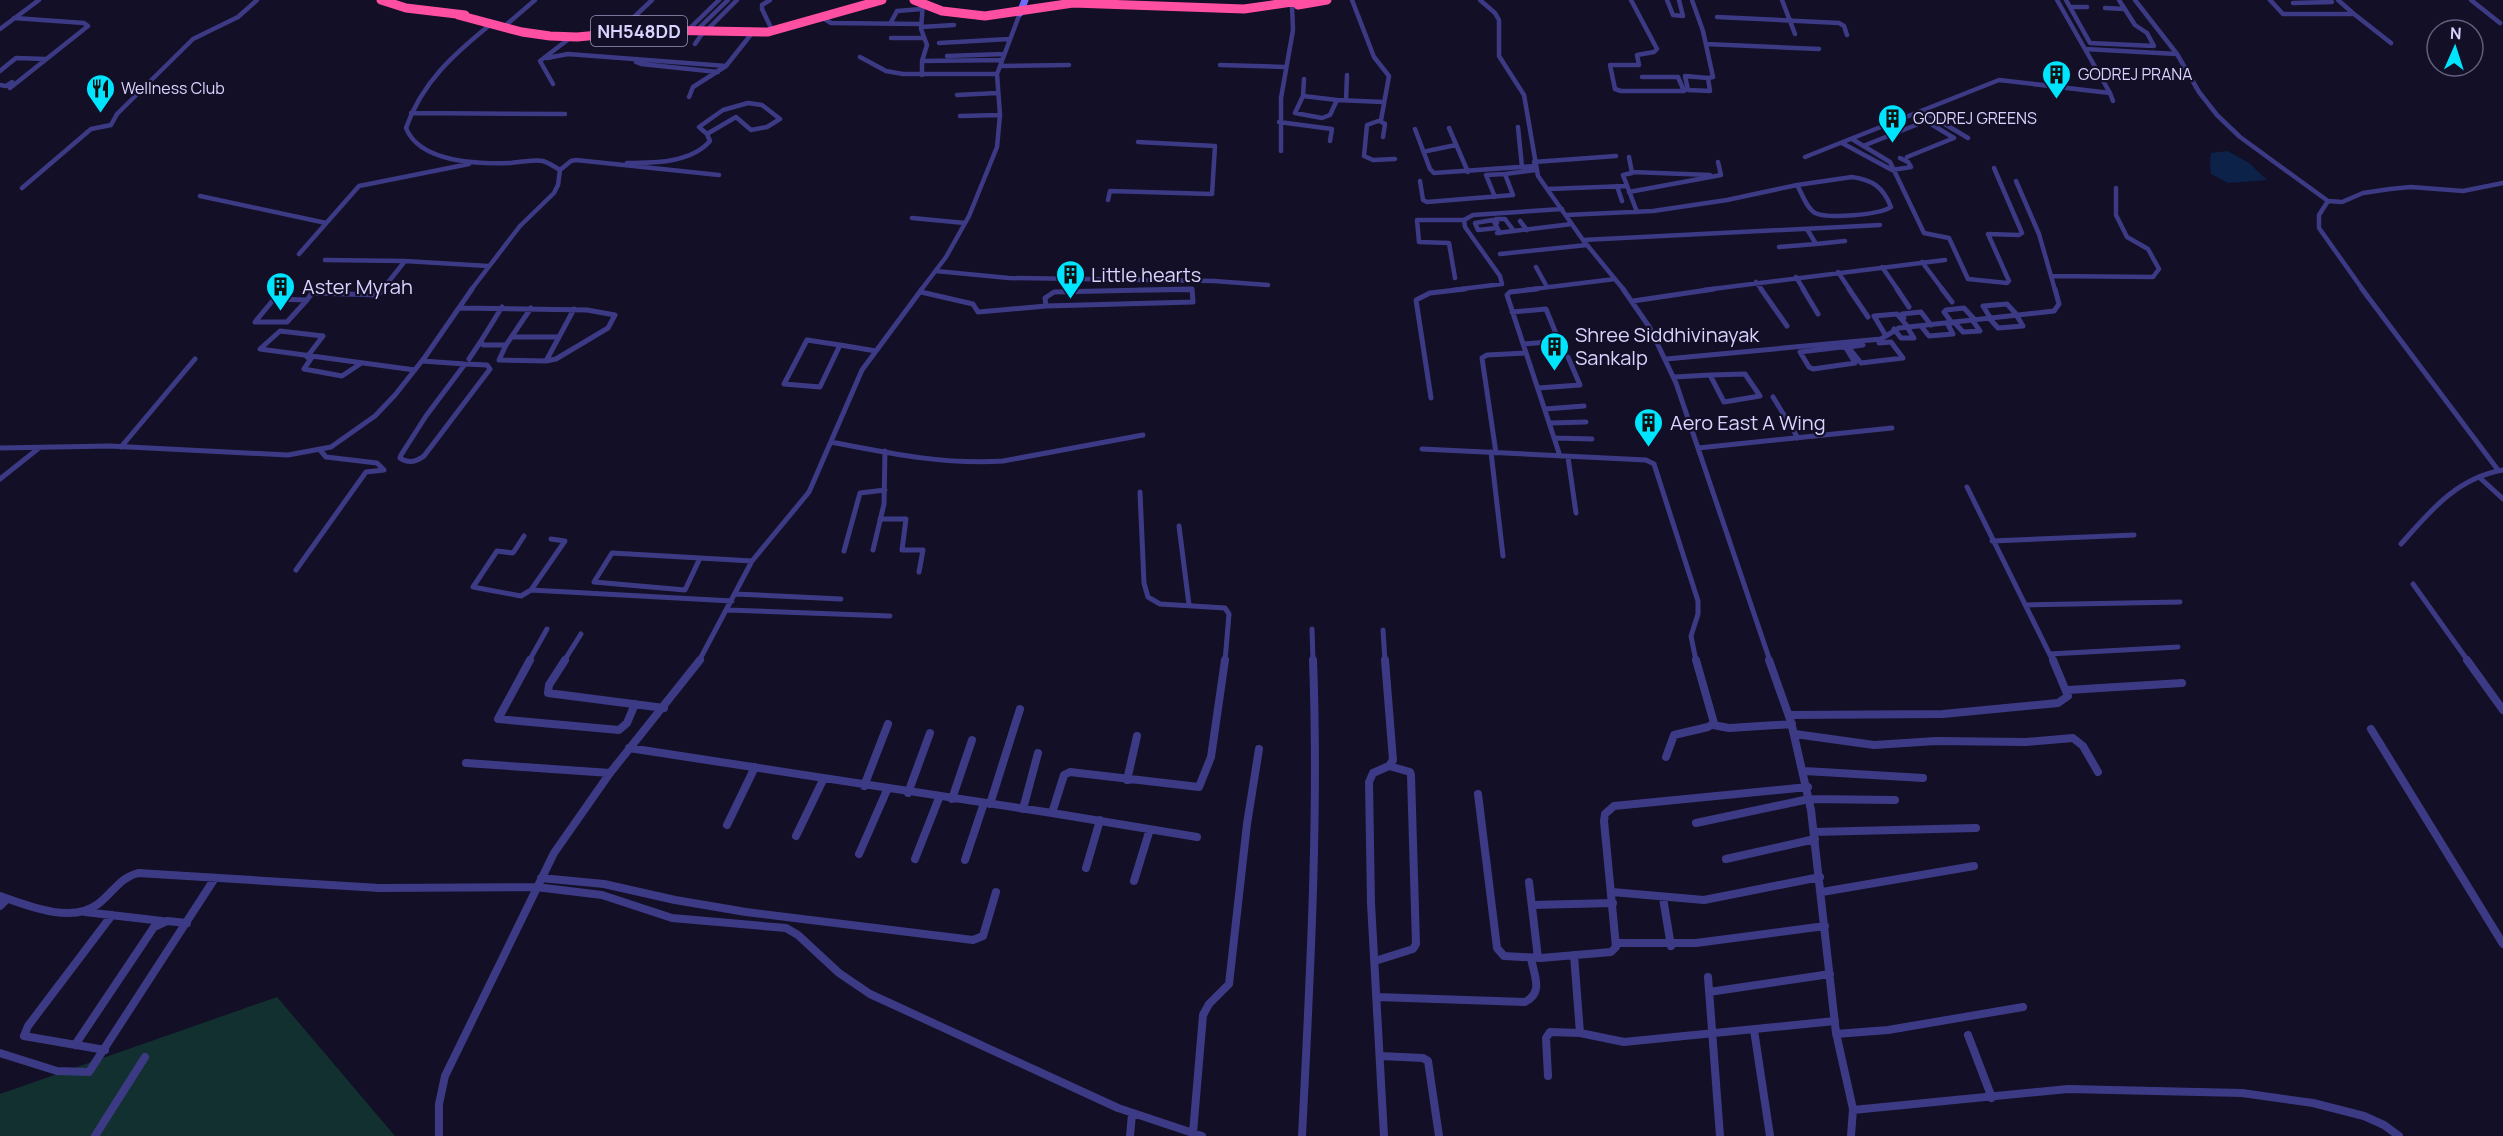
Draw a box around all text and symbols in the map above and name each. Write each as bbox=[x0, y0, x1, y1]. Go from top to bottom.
road number: NH548DD bbox=[591, 16, 687, 46]
north arrow bbox=[2425, 18, 2485, 78]
text: N bbox=[2449, 22, 2462, 44]
building icon: GODREJ PRANA bbox=[2041, 58, 2073, 100]
place label: GODREJ PRANA bbox=[2078, 63, 2192, 85]
restaurant icon: Wellness Club bbox=[84, 72, 116, 114]
place label: Wellness Club bbox=[121, 77, 225, 99]
building icon: GODREJ GREENS bbox=[1876, 102, 1908, 144]
place label: GODREJ GREENS bbox=[1913, 107, 2037, 129]
building icon: Little hearts bbox=[1054, 258, 1086, 300]
place label: Little hearts bbox=[1091, 261, 1201, 288]
building icon: Aster Myrah bbox=[265, 270, 297, 312]
place label: Aster Myrah bbox=[302, 273, 413, 300]
place label: Shree Siddhivinayak Sankalp bbox=[1575, 321, 1760, 371]
building icon: Shree Siddhivinayak Sankalp bbox=[1538, 330, 1570, 372]
building icon: Aero East A Wing bbox=[1633, 406, 1665, 448]
place label: Aero East A Wing bbox=[1670, 409, 1826, 436]

